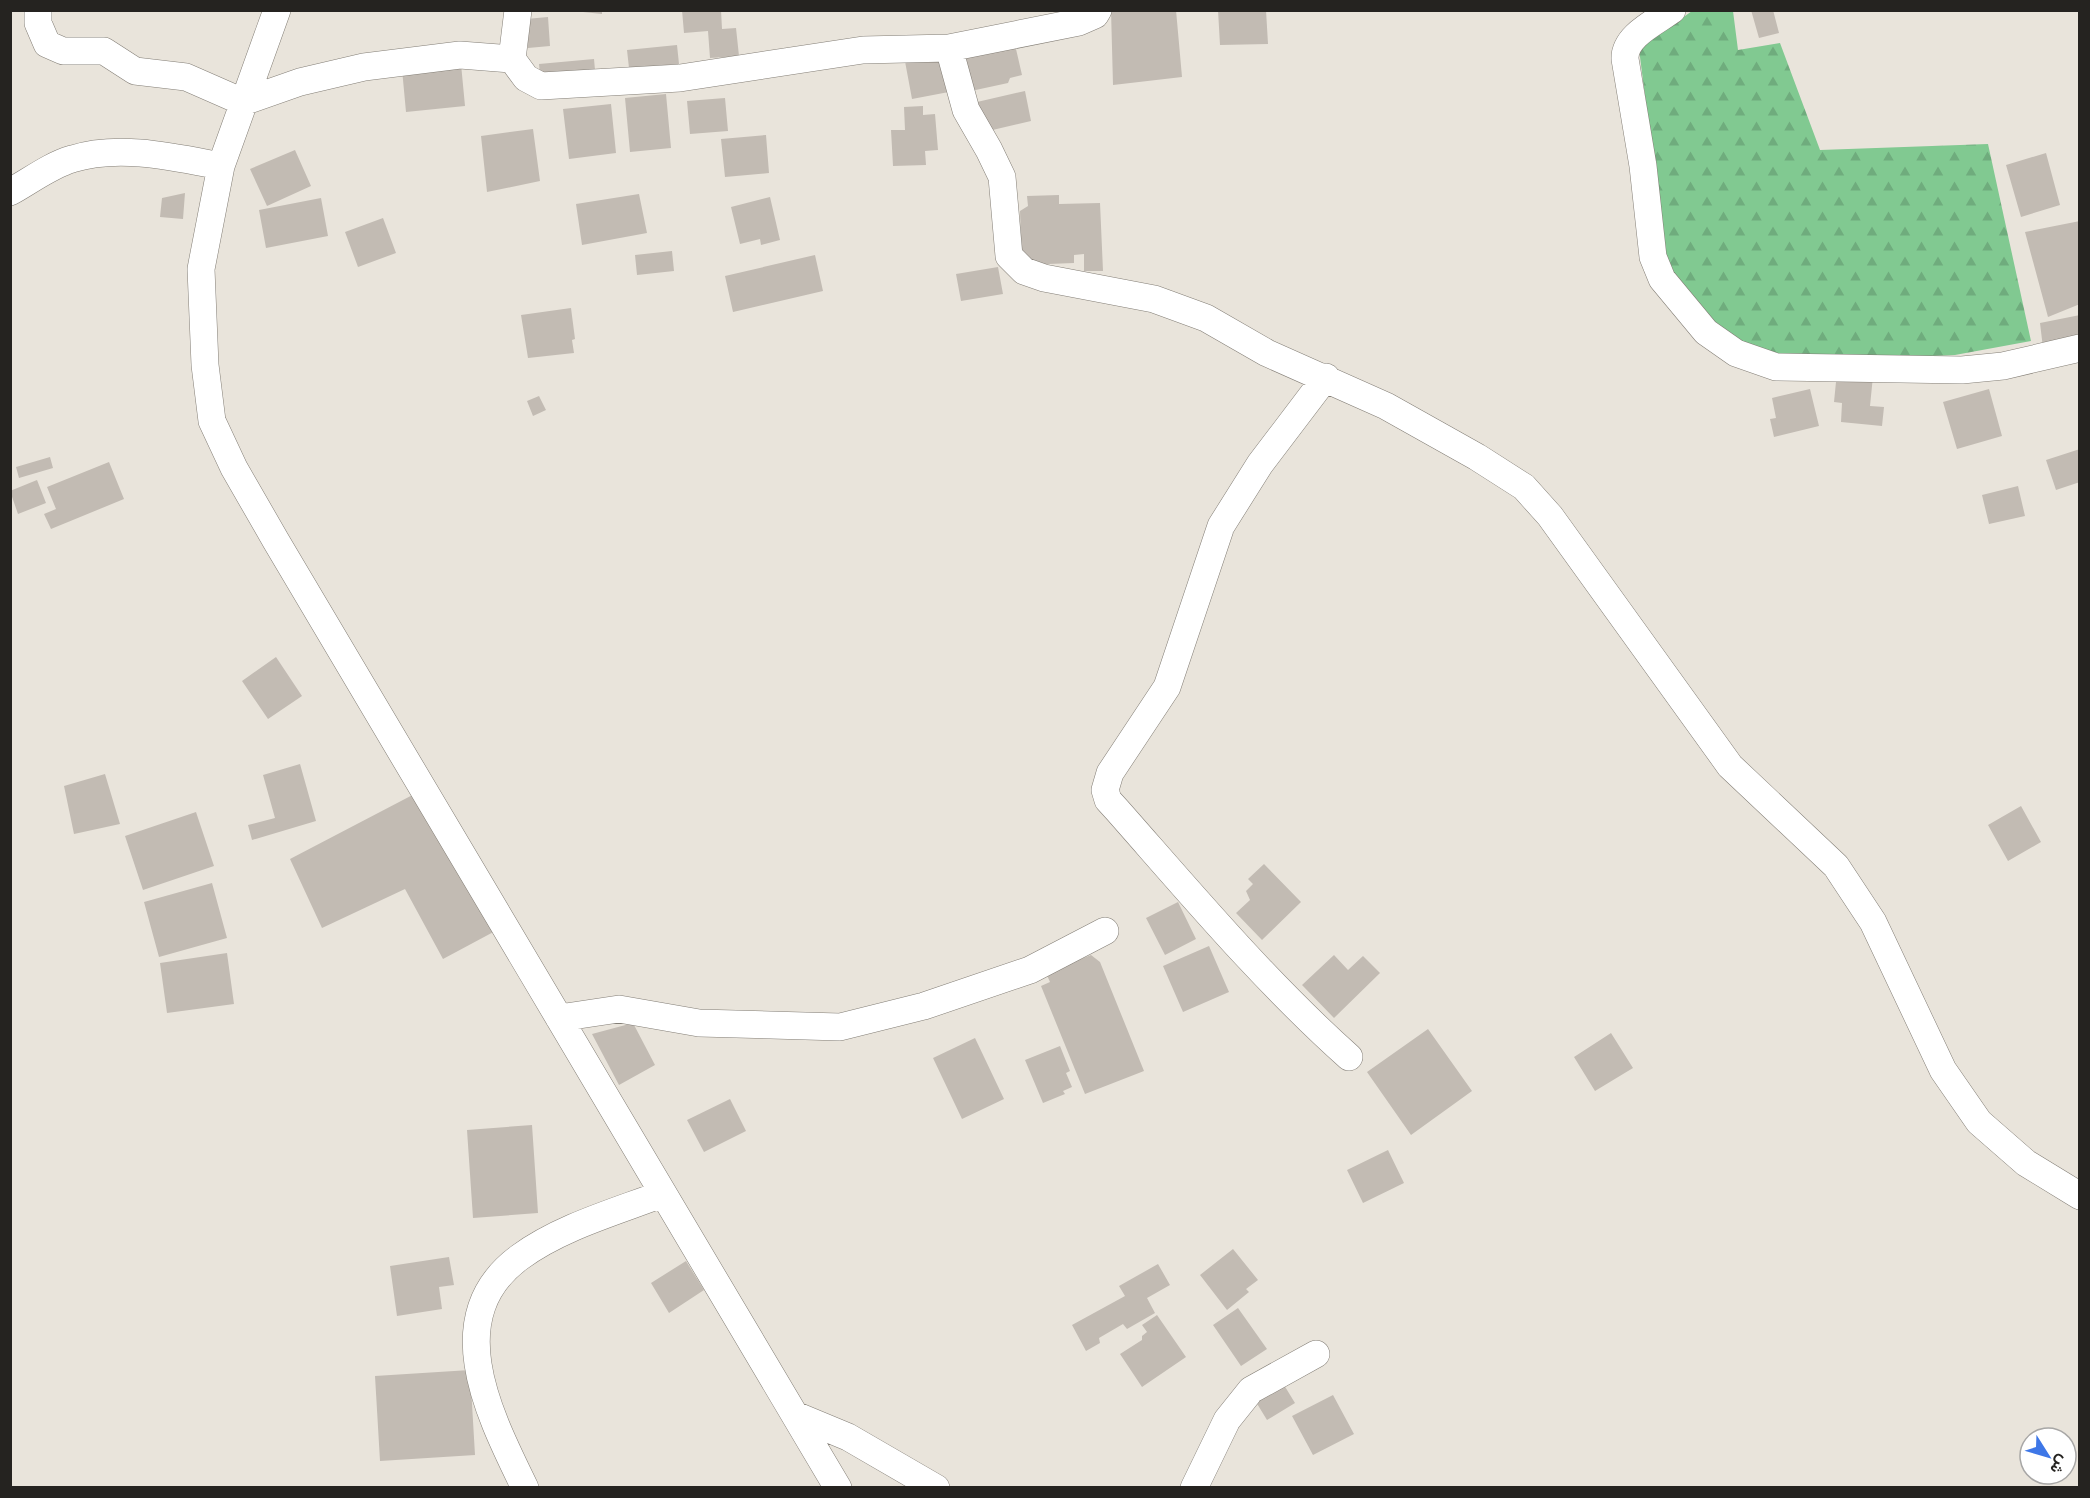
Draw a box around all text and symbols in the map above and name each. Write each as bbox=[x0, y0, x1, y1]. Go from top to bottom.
north arrow bbox=[2018, 1426, 2078, 1486]
text: ش bbox=[2045, 1451, 2072, 1478]

